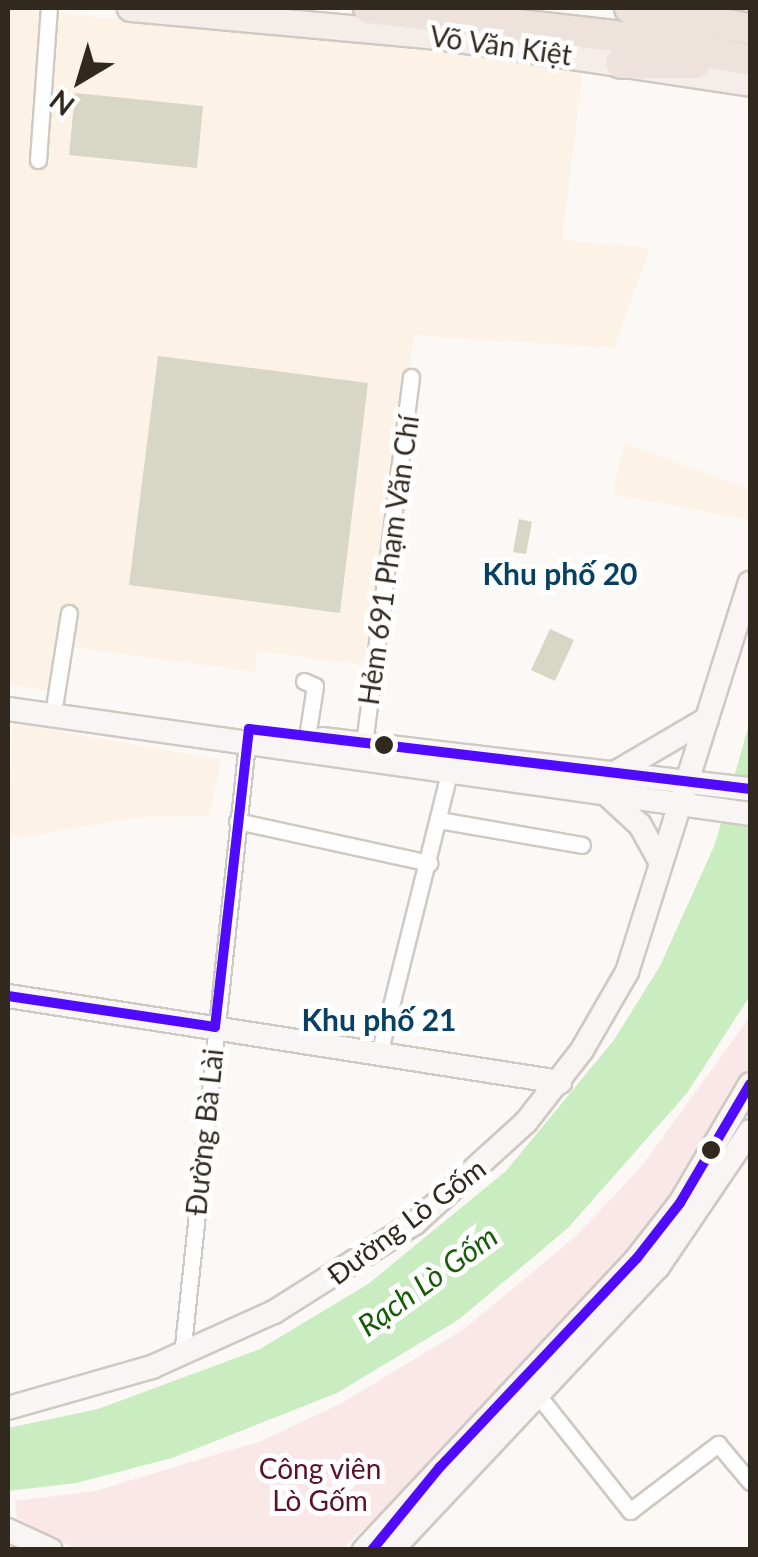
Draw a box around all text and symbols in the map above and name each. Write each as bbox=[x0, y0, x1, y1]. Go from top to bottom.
street label: Võ Văn Kiệt bbox=[427, 18, 575, 72]
north arrow bbox=[30, 30, 130, 130]
text: N bbox=[43, 84, 81, 124]
street label: Hẻm 691 Phạm Văn Chí bbox=[351, 412, 425, 708]
district label: Khu phố 20 bbox=[483, 555, 637, 591]
unlabelled marker bbox=[374, 735, 394, 755]
district label: Khu phố 21 bbox=[302, 1001, 456, 1037]
street label: Đường Bà Lài bbox=[179, 1047, 229, 1217]
unlabelled marker bbox=[701, 1140, 721, 1160]
street label: Đường Lò Gốm bbox=[320, 1151, 492, 1291]
water label: Rạch Lò Gốm bbox=[350, 1217, 504, 1343]
park label: Công viên Lò Gốm bbox=[258, 1451, 382, 1517]

